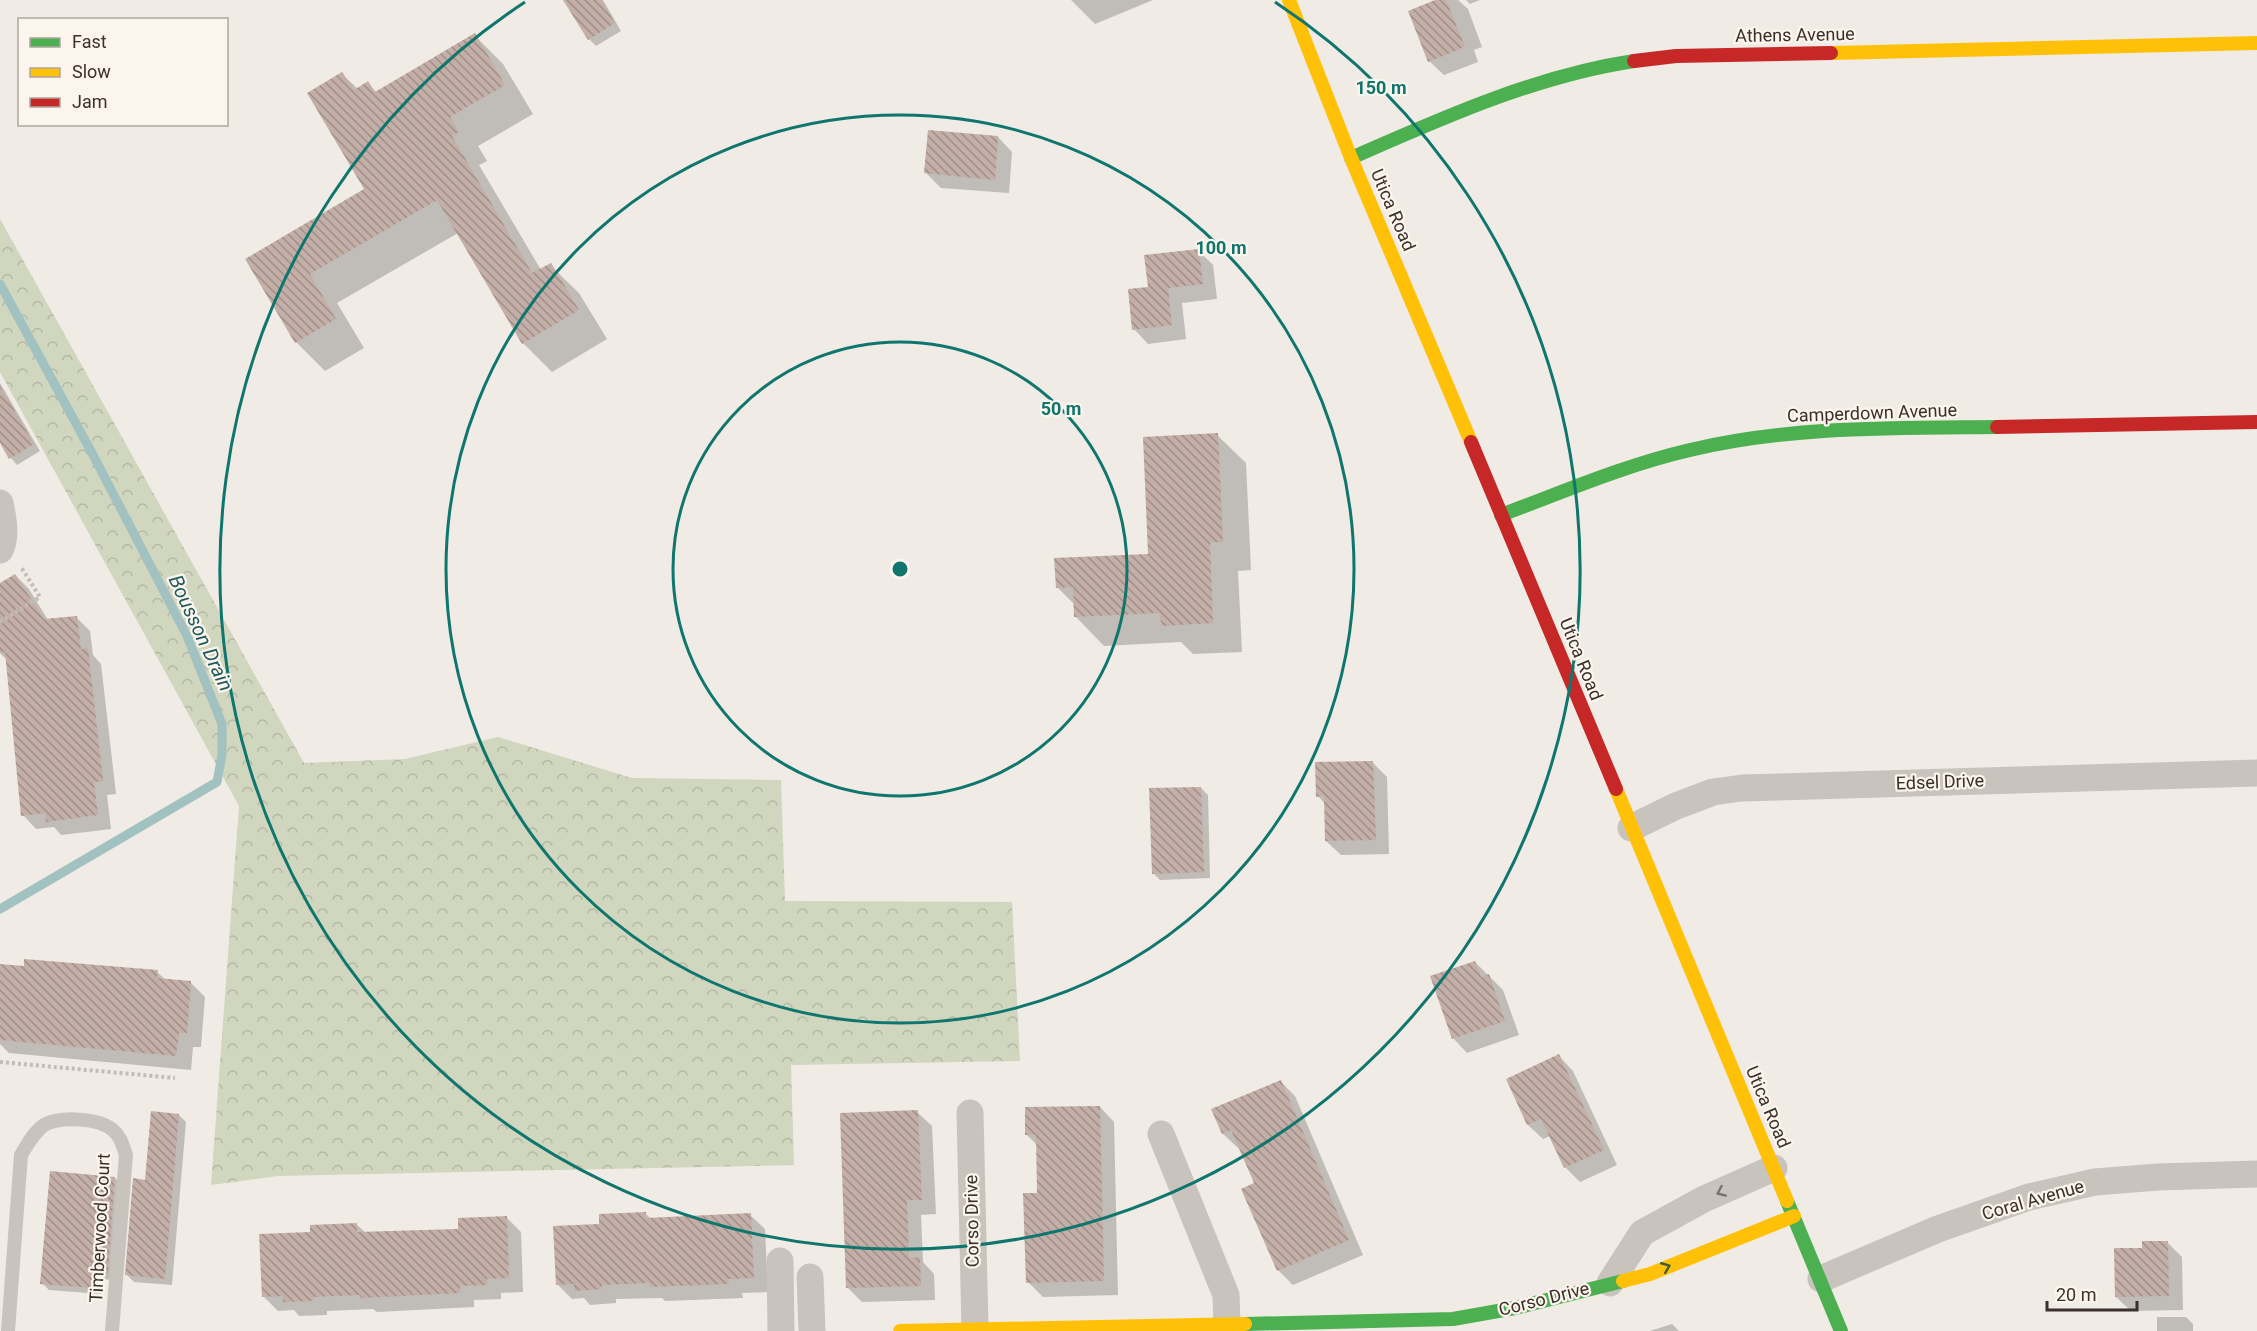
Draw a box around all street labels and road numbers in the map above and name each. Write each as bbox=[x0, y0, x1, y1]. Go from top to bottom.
street label: Athens Avenue bbox=[1735, 23, 1855, 46]
street label: Utica Road bbox=[1367, 166, 1420, 254]
street label: Camperdown Avenue bbox=[1787, 399, 1957, 426]
street label: Utica Road bbox=[1555, 615, 1607, 703]
street label: Edsel Drive bbox=[1895, 769, 1984, 794]
street label: Utica Road bbox=[1742, 1063, 1795, 1151]
street label: Timberwood Court bbox=[85, 1153, 114, 1303]
street label: Corso Drive bbox=[960, 1175, 983, 1267]
street label: Coral Avenue bbox=[1979, 1175, 2086, 1224]
street label: Corso Drive bbox=[1496, 1277, 1591, 1320]

